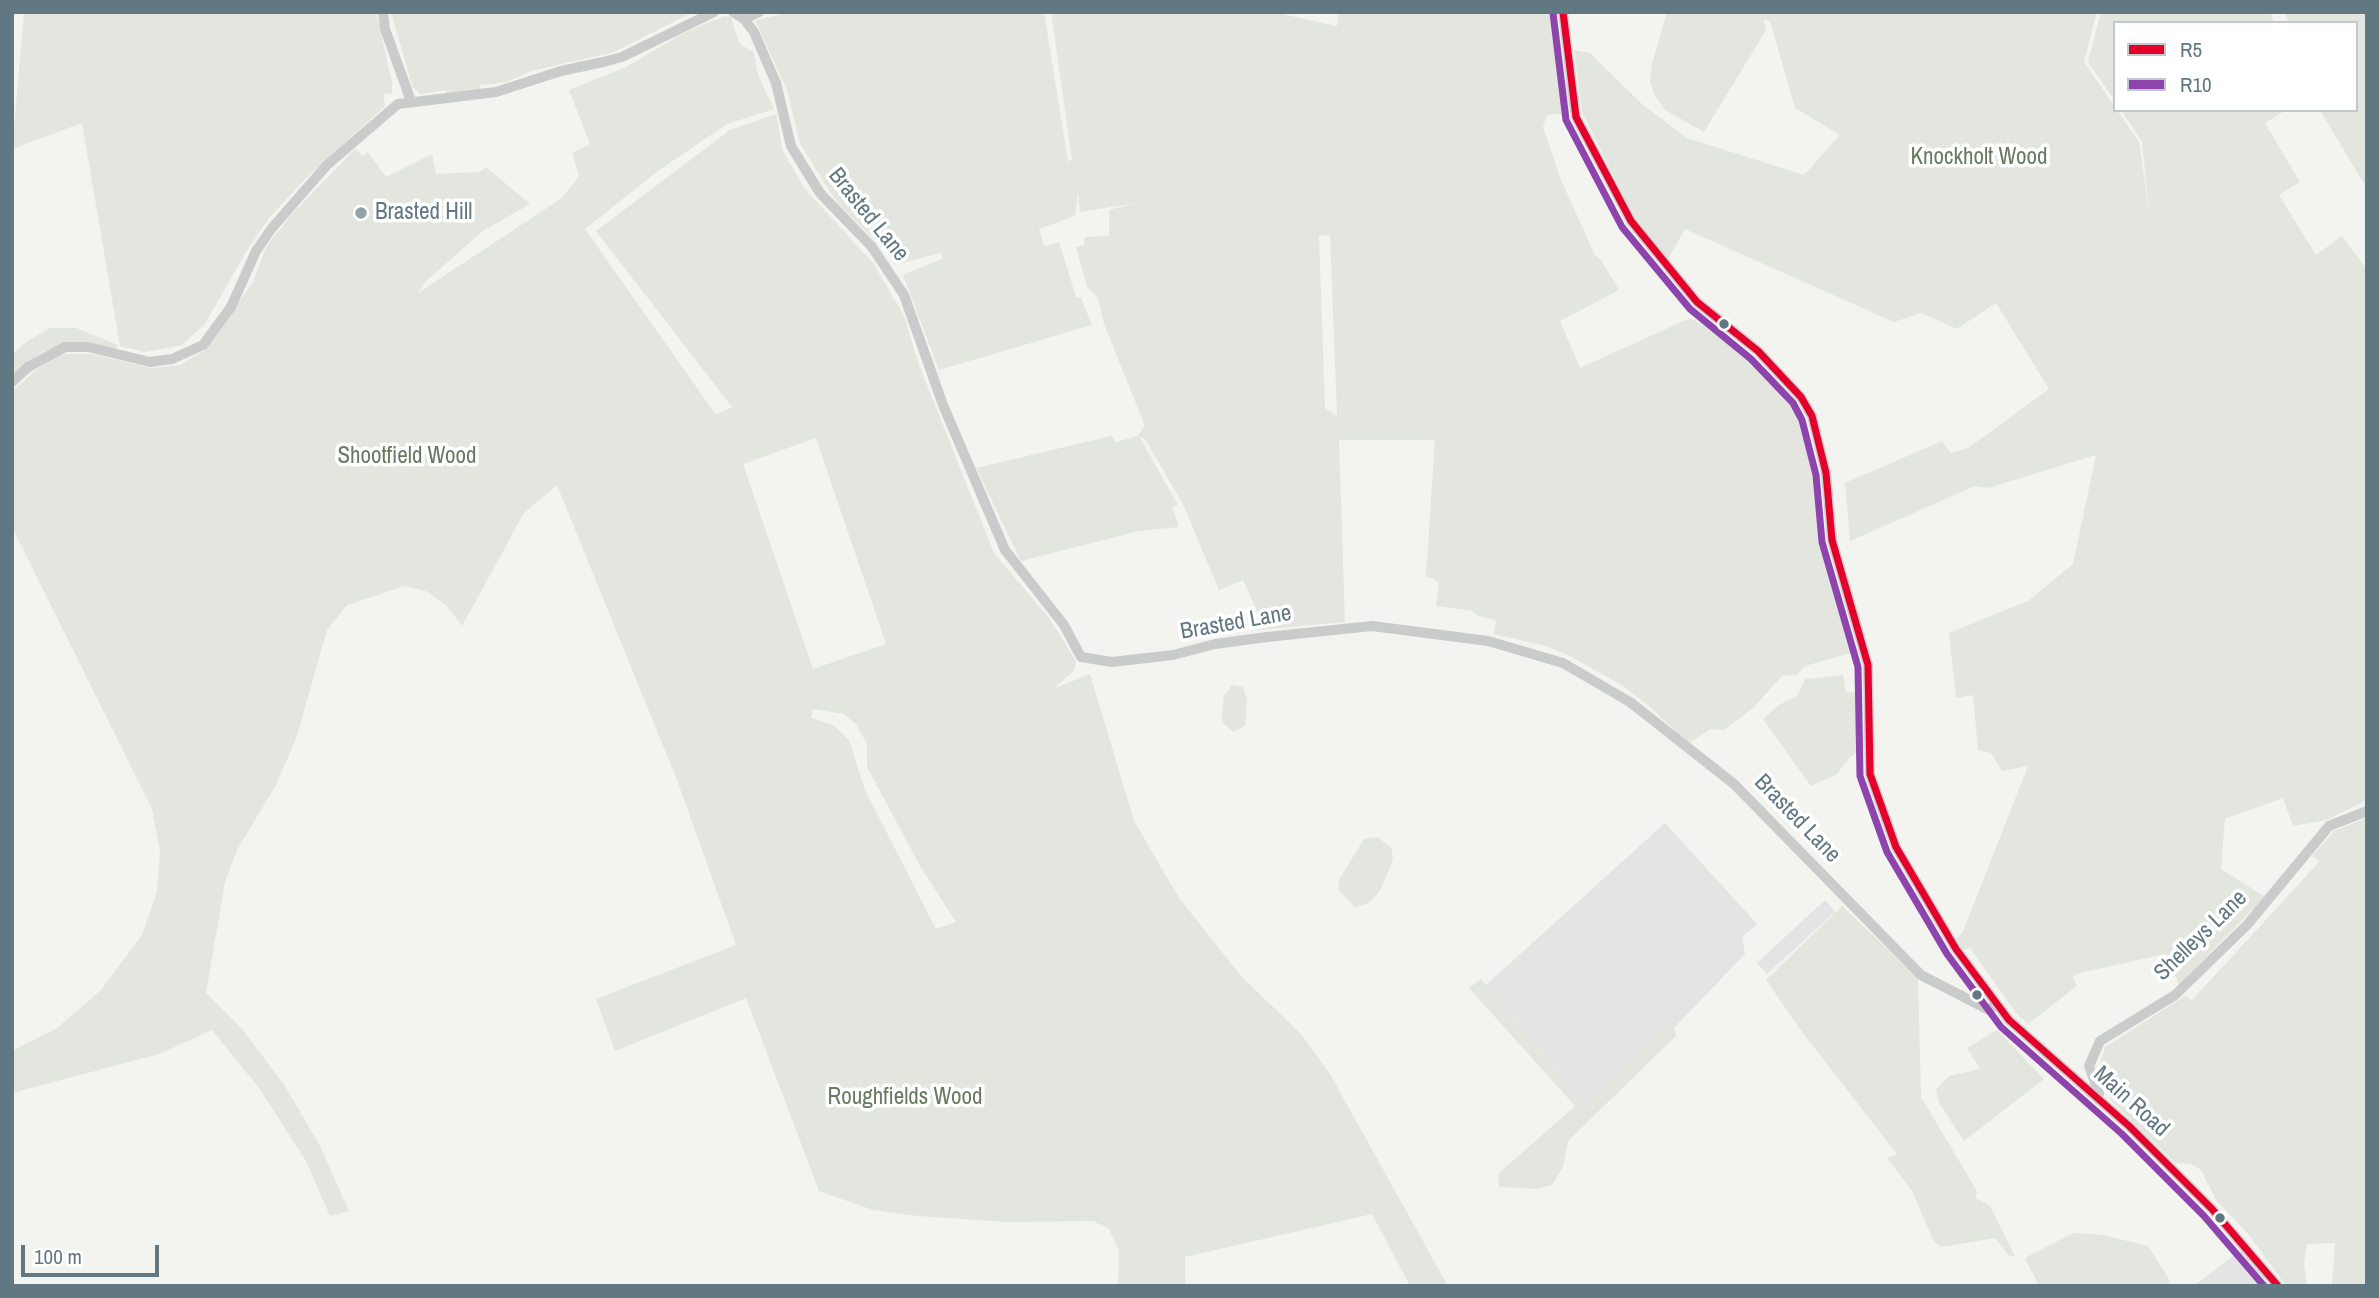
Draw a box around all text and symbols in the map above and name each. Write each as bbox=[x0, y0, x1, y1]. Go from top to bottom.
legend bbox=[2113, 21, 2358, 112]
text: R5 bbox=[2180, 35, 2202, 64]
text: R10 bbox=[2180, 70, 2212, 99]
park label: Knockholt Wood bbox=[1910, 144, 2048, 172]
street label: Brasted Lane bbox=[822, 163, 914, 267]
place label: Brasted Hill bbox=[375, 199, 472, 227]
marker: Brasted Hill bbox=[353, 205, 369, 221]
unlabelled marker bbox=[1717, 317, 1731, 331]
park label: Shootfield Wood bbox=[337, 443, 477, 471]
street label: Brasted Lane bbox=[1178, 600, 1294, 646]
street label: Brasted Lane bbox=[1748, 769, 1846, 869]
street label: Shelleys Lane bbox=[2149, 885, 2253, 987]
unlabelled marker bbox=[1970, 988, 1984, 1002]
street label: Main Road bbox=[2087, 1061, 2175, 1143]
park label: Roughfields Wood bbox=[828, 1084, 982, 1112]
unlabelled marker bbox=[2213, 1211, 2227, 1225]
scale bar bbox=[24, 1232, 163, 1276]
text: 100 m bbox=[34, 1242, 82, 1271]

